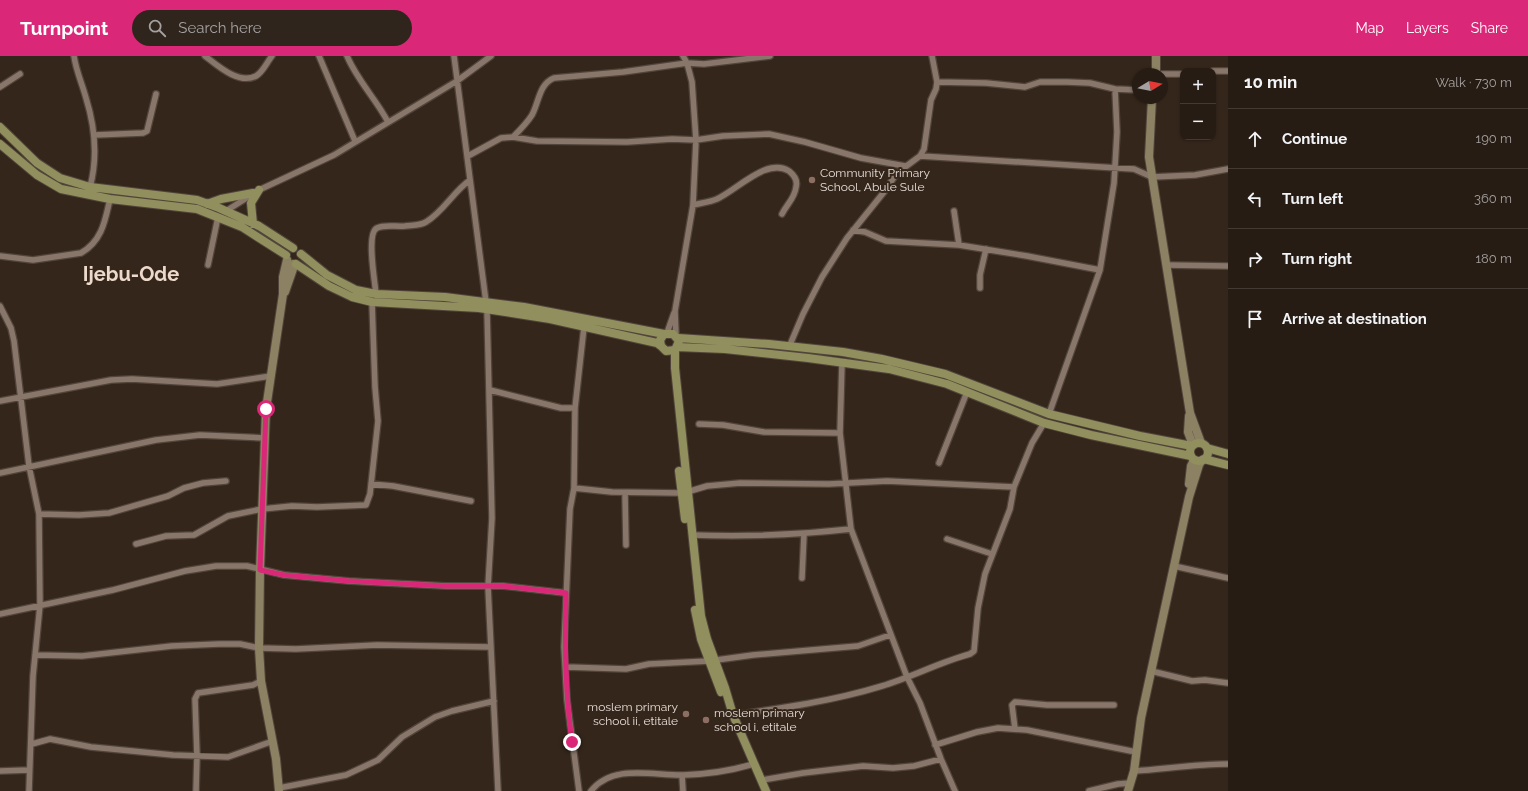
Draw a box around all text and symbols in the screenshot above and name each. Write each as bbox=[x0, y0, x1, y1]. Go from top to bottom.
search box bbox=[132, 10, 412, 46]
text: Turnpoint bbox=[20, 17, 108, 39]
icon: search bbox=[146, 17, 168, 39]
text: Search here bbox=[178, 19, 262, 37]
text: Map bbox=[1356, 20, 1384, 36]
text: Layers bbox=[1406, 20, 1449, 36]
text: Share bbox=[1471, 20, 1508, 36]
north arrow bbox=[1132, 68, 1168, 104]
map controls bbox=[1180, 68, 1216, 140]
button: + bbox=[1180, 68, 1216, 104]
text: 10 min bbox=[1244, 72, 1297, 92]
text: Walk · 730 m bbox=[1435, 75, 1512, 90]
button: − bbox=[1180, 104, 1216, 140]
icon: ahead bbox=[1244, 128, 1266, 150]
text: Continue bbox=[1282, 130, 1347, 148]
text: 190 m bbox=[1476, 131, 1512, 146]
place label: Community Primary School, Abule Sule bbox=[820, 166, 931, 194]
marker: Community Primary School, Abule Sule bbox=[807, 175, 817, 185]
icon: left bbox=[1244, 188, 1266, 210]
text: Turn left bbox=[1282, 190, 1343, 208]
text: 360 m bbox=[1474, 191, 1512, 206]
icon: right bbox=[1244, 248, 1266, 270]
text: Turn right bbox=[1282, 250, 1352, 268]
text: 180 m bbox=[1476, 251, 1512, 266]
district label: Ijebu-Ode bbox=[83, 262, 179, 286]
icon: arrive bbox=[1244, 308, 1266, 330]
text: Arrive at destination bbox=[1282, 310, 1427, 328]
route start bbox=[257, 400, 275, 418]
place label: moslem primary school ii, etitale bbox=[587, 700, 678, 728]
place label: moslem primary school i, etitale bbox=[714, 706, 805, 734]
marker: moslem primary school ii, etitale bbox=[681, 709, 691, 719]
marker: moslem primary school i, etitale bbox=[701, 715, 711, 725]
route end bbox=[563, 733, 581, 751]

